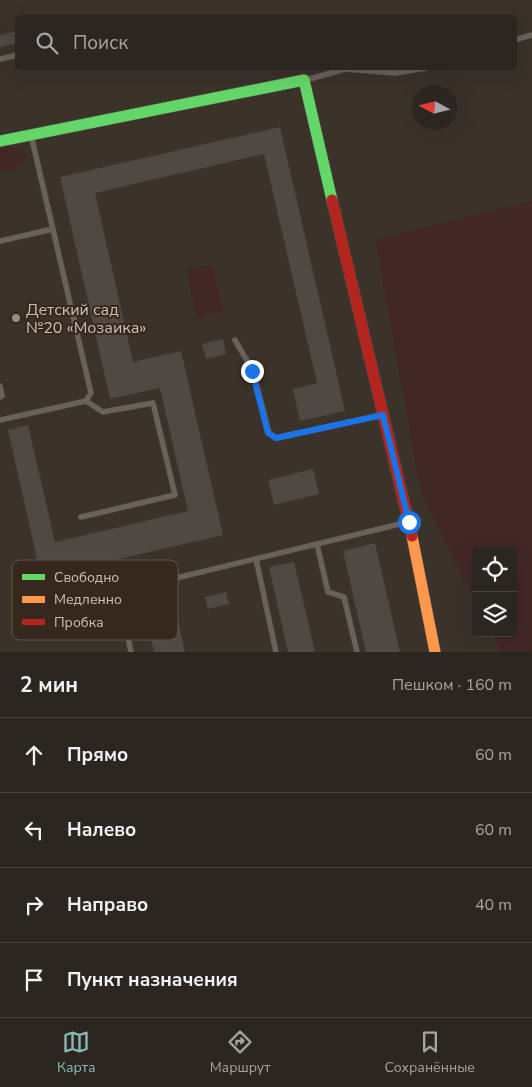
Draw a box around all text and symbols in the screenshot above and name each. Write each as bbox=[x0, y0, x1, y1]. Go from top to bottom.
search box bbox=[15, 15, 517, 70]
icon: search bbox=[33, 29, 61, 57]
text: Поиск bbox=[73, 30, 128, 56]
north arrow bbox=[412, 85, 457, 130]
place label: Детский сад №20 «Мозаика» bbox=[26, 299, 146, 339]
marker: Детский сад №20 «Мозаика» bbox=[10, 312, 22, 324]
route end bbox=[241, 360, 264, 383]
route start bbox=[398, 511, 421, 534]
map controls bbox=[472, 547, 517, 637]
button: locate bbox=[472, 547, 517, 592]
legend bbox=[12, 560, 178, 640]
text: Свободно bbox=[54, 568, 119, 587]
text: Медленно bbox=[54, 590, 122, 609]
button: layers bbox=[472, 592, 517, 637]
text: Пробка bbox=[54, 613, 104, 632]
text: 2 мин bbox=[20, 671, 78, 699]
text: Пешком · 160 m bbox=[392, 674, 512, 696]
icon: ahead bbox=[20, 741, 48, 769]
text: Прямо bbox=[67, 742, 128, 768]
text: 60 m bbox=[475, 744, 512, 766]
icon: left bbox=[20, 816, 48, 844]
text: Налево bbox=[67, 817, 136, 843]
text: 60 m bbox=[475, 819, 512, 841]
icon: right bbox=[20, 891, 48, 919]
text: Направо bbox=[67, 892, 148, 918]
text: 40 m bbox=[475, 894, 512, 916]
icon: arrive bbox=[20, 966, 48, 994]
text: Пункт назначения bbox=[67, 967, 238, 993]
tab: Карта bbox=[57, 1028, 96, 1077]
tab: Маршрут bbox=[210, 1028, 270, 1077]
tab: Сохранённые bbox=[384, 1028, 475, 1077]

